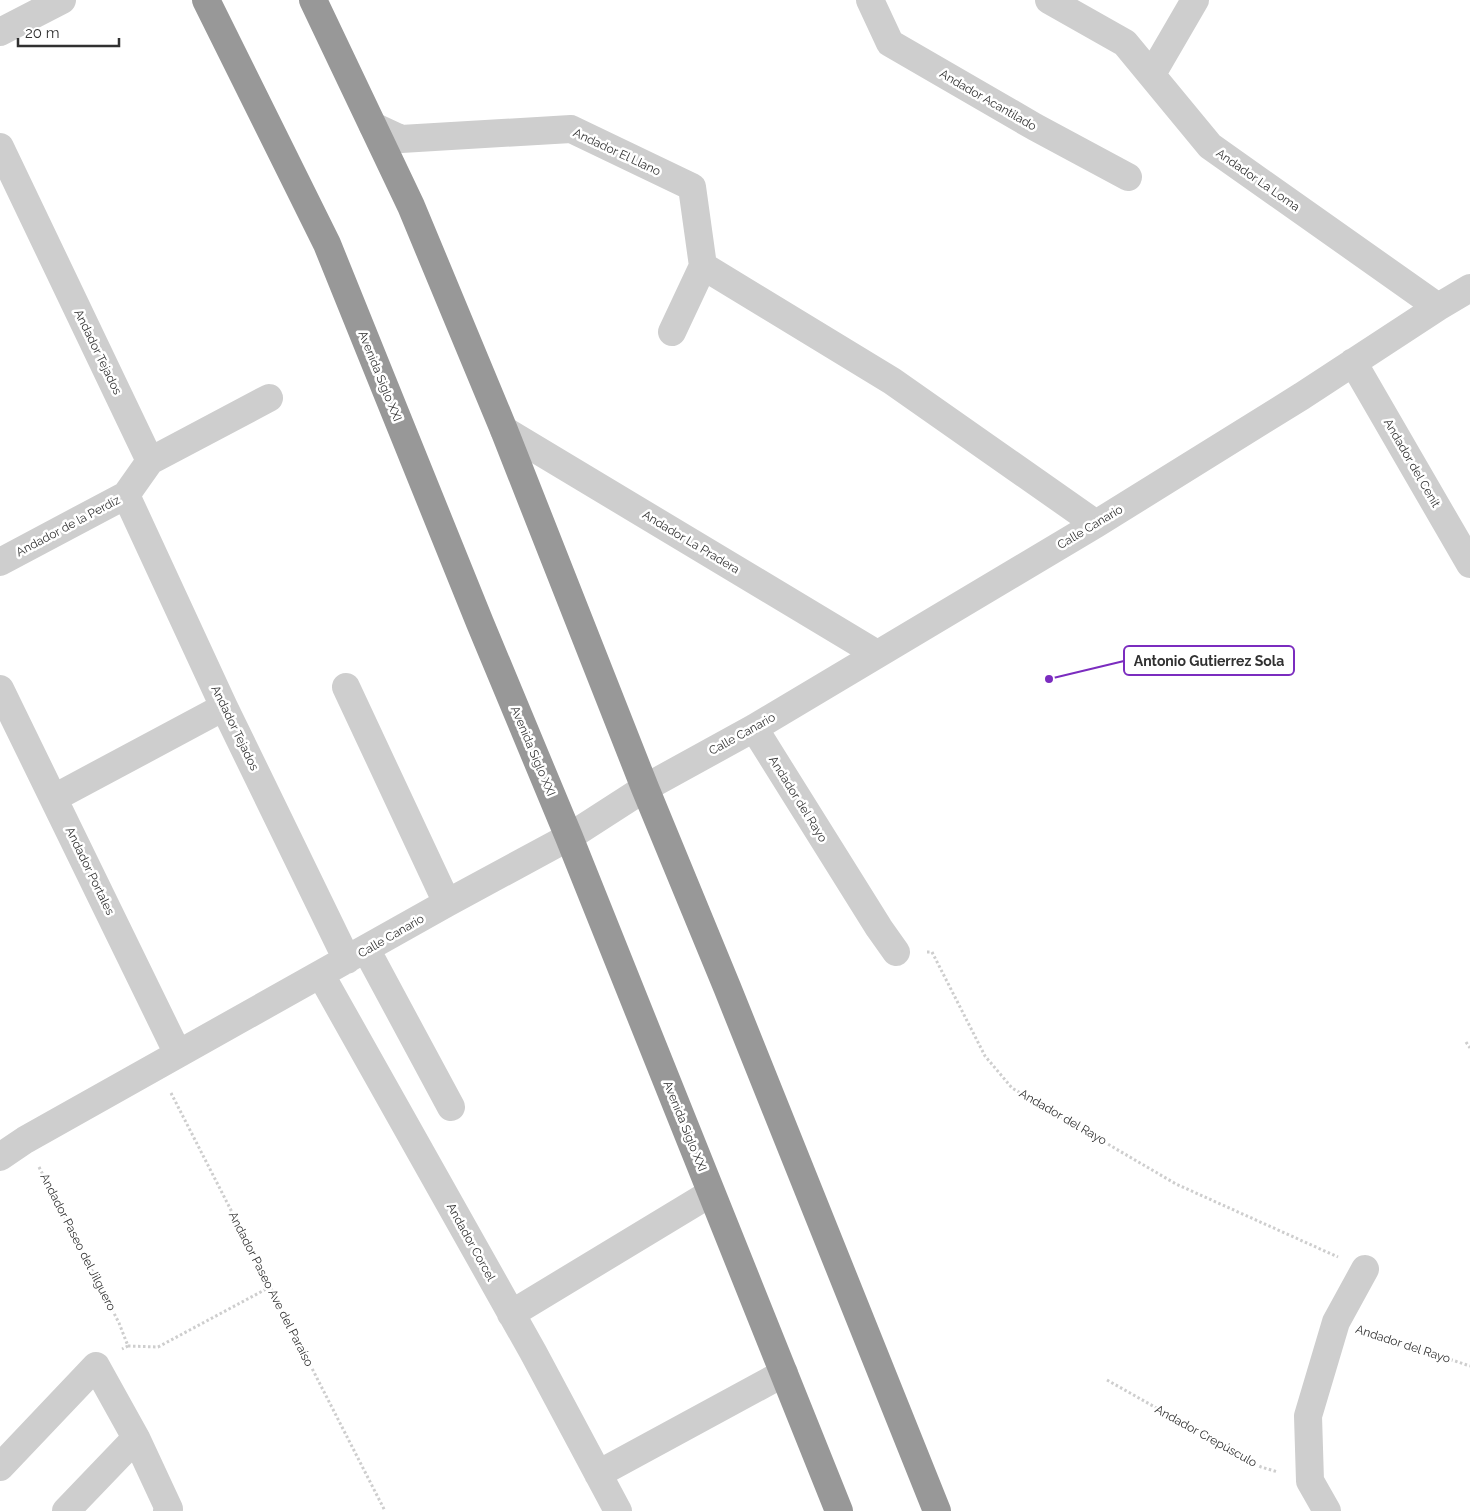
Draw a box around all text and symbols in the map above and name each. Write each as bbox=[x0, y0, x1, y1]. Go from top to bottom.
scale bar bbox=[18, 15, 119, 47]
text: 20 m bbox=[25, 24, 60, 42]
street label: Andador Acantilado bbox=[937, 67, 1039, 133]
street label: Andador El Llano bbox=[571, 126, 663, 178]
street label: Andador La Loma bbox=[1213, 146, 1303, 214]
street label: Andador Tejados bbox=[71, 307, 125, 397]
street label: Avenida Siglo XXI bbox=[355, 329, 405, 423]
street label: Andador del Cenit bbox=[1381, 416, 1443, 510]
street label: Andador de la Perdíz bbox=[14, 493, 122, 559]
street label: Calle Canario bbox=[1055, 502, 1125, 552]
street label: Andador La Pradera bbox=[640, 507, 742, 577]
callout: Antonio Gutierrez Sola bbox=[1124, 646, 1294, 675]
text: Antonio Gutierrez Sola bbox=[1134, 653, 1284, 669]
street label: Andador Tejados bbox=[208, 683, 262, 773]
street label: Avenida Siglo XXI bbox=[508, 704, 558, 798]
street label: Calle Canario bbox=[706, 710, 778, 758]
street label: Andador del Rayo bbox=[766, 753, 830, 845]
street label: Andador Portales bbox=[63, 825, 117, 917]
street label: Calle Canario bbox=[356, 912, 426, 960]
street label: Avenida Siglo XXI bbox=[660, 1079, 710, 1173]
street label: Andador del Rayo bbox=[1017, 1086, 1109, 1148]
street label: Andador Paseo del Jilguero bbox=[37, 1171, 119, 1313]
street label: Andador Corcel bbox=[444, 1201, 499, 1284]
street label: Andador Paseo Ave del Paraíso bbox=[226, 1209, 316, 1369]
street label: Andador del Rayo bbox=[1354, 1322, 1452, 1366]
street label: Andador Crepúsculo bbox=[1153, 1402, 1259, 1470]

